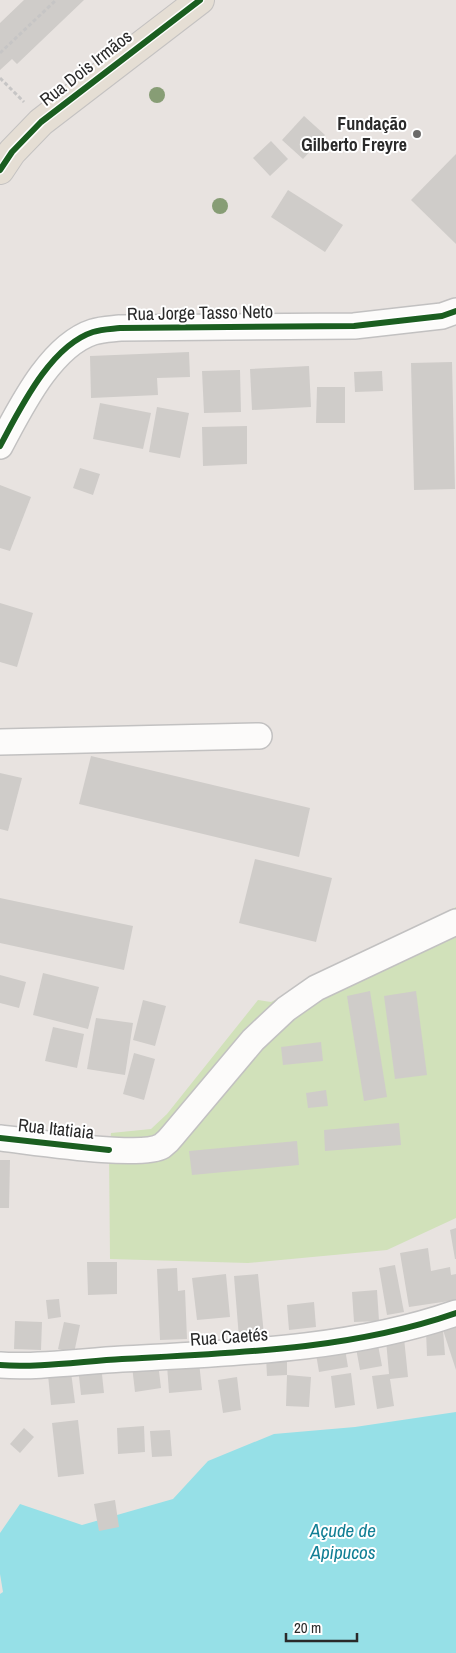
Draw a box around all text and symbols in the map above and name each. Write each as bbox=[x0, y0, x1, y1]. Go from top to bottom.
street label: Rua Dois Irmãos bbox=[34, 24, 137, 112]
place label: Fundação Gilberto Freyre bbox=[301, 111, 407, 157]
marker: Fundação Gilberto Freyre bbox=[411, 128, 423, 140]
street label: Rua Jorge Tasso Neto bbox=[127, 299, 273, 326]
street label: Rua Itatiaia bbox=[17, 1112, 95, 1145]
street label: Rua Caetés bbox=[189, 1321, 269, 1352]
water label: Açude de Apipucos bbox=[309, 1517, 376, 1565]
scale bar bbox=[286, 1610, 357, 1642]
text: 20 m bbox=[294, 1617, 321, 1638]

